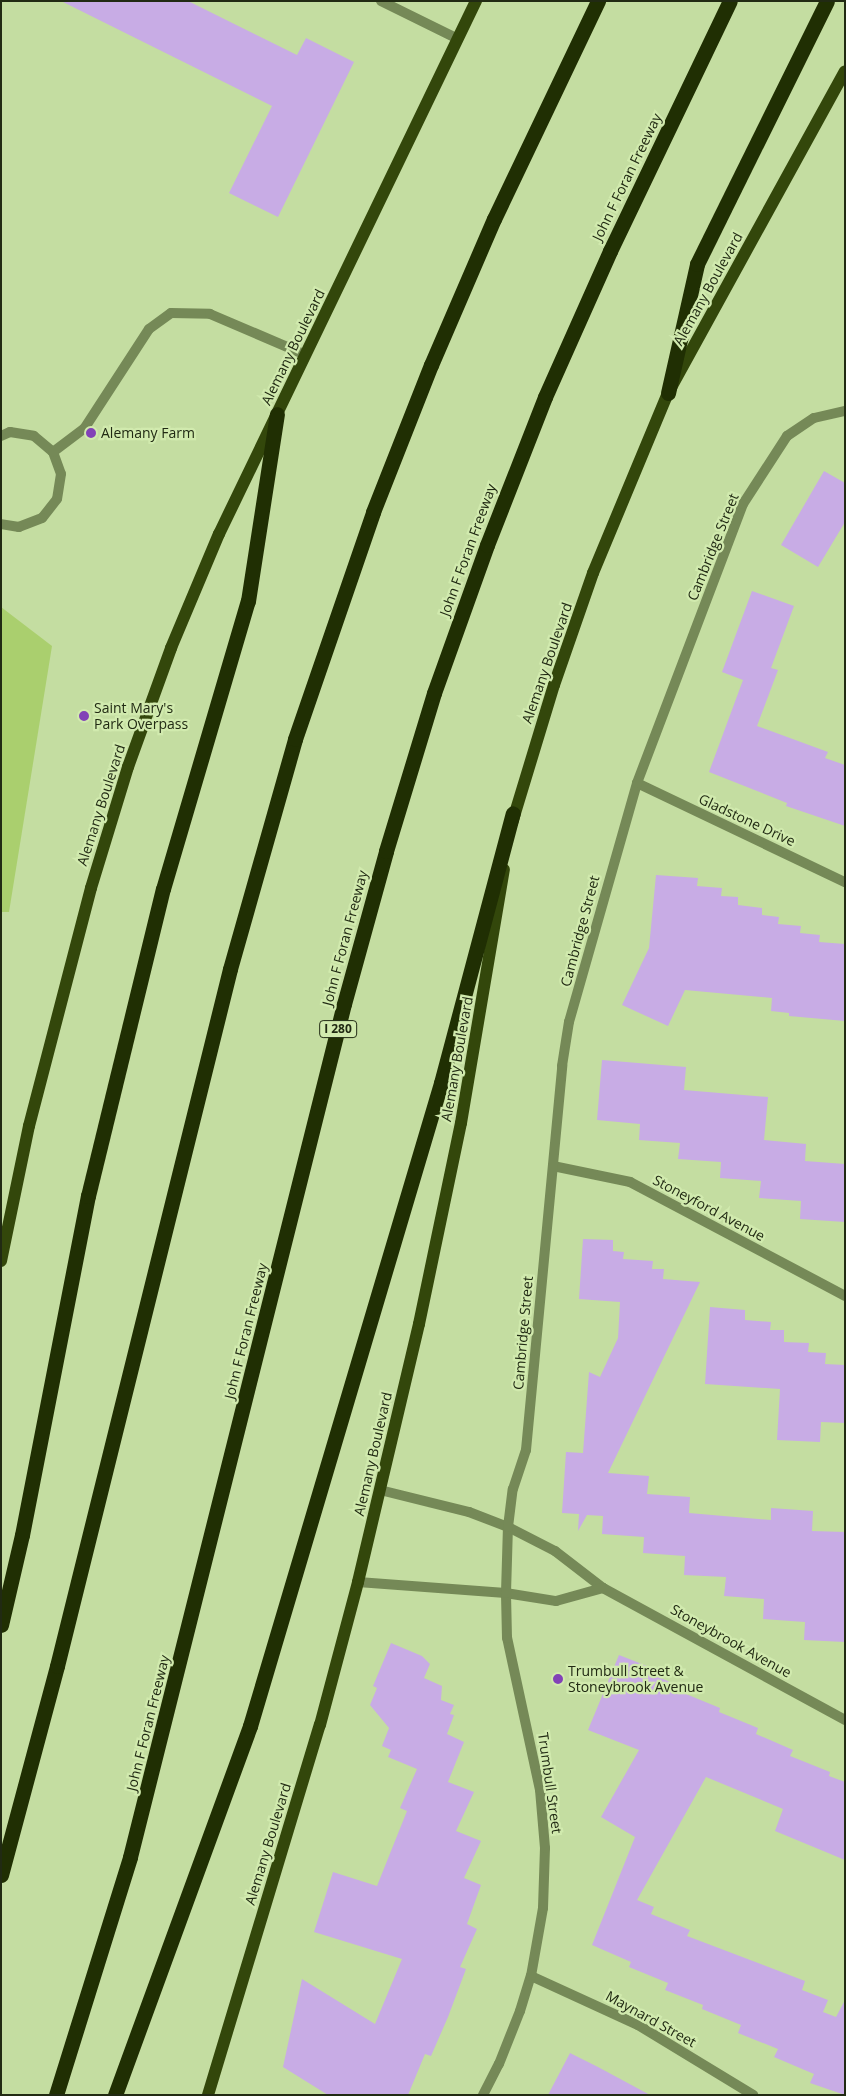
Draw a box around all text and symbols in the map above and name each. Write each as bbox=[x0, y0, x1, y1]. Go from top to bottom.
street label: John F Foran Freeway bbox=[589, 111, 665, 243]
street label: Alemany Boulevard bbox=[670, 230, 746, 348]
street label: Alemany Boulevard bbox=[258, 286, 328, 408]
place label: Alemany Farm bbox=[101, 425, 195, 441]
marker: Alemany Farm bbox=[85, 427, 97, 439]
street label: John F Foran Freeway bbox=[436, 482, 500, 618]
street label: Cambridge Street bbox=[684, 491, 742, 603]
street label: Alemany Boulevard bbox=[518, 600, 576, 726]
place label: Saint Mary's Park Overpass bbox=[94, 700, 188, 732]
marker: Saint Mary's Park Overpass bbox=[78, 710, 90, 722]
street label: Alemany Boulevard bbox=[73, 742, 129, 868]
street label: Gladstone Drive bbox=[696, 790, 798, 850]
street label: John F Foran Freeway bbox=[319, 868, 371, 1008]
street label: Cambridge Street bbox=[557, 874, 603, 988]
street label: Alemany Boulevard bbox=[438, 995, 476, 1123]
road number: I 280 bbox=[318, 1020, 358, 1038]
street label: Stoneyford Avenue bbox=[650, 1171, 768, 1245]
street label: John F Foran Freeway bbox=[221, 1261, 271, 1401]
street label: Cambridge Street bbox=[510, 1275, 536, 1391]
street label: Alemany Boulevard bbox=[351, 1390, 395, 1518]
street label: Stoneybrook Avenue bbox=[668, 1601, 794, 1681]
street label: John F Foran Freeway bbox=[123, 1653, 173, 1793]
place label: Trumbull Street & Stoneybrook Avenue bbox=[568, 1663, 703, 1695]
marker: Trumbull Street & Stoneybrook Avenue bbox=[552, 1673, 564, 1685]
street label: Trumbull Street bbox=[535, 1731, 565, 1835]
street label: Alemany Boulevard bbox=[241, 1781, 295, 1907]
street label: Maynard Street bbox=[603, 1987, 699, 2051]

